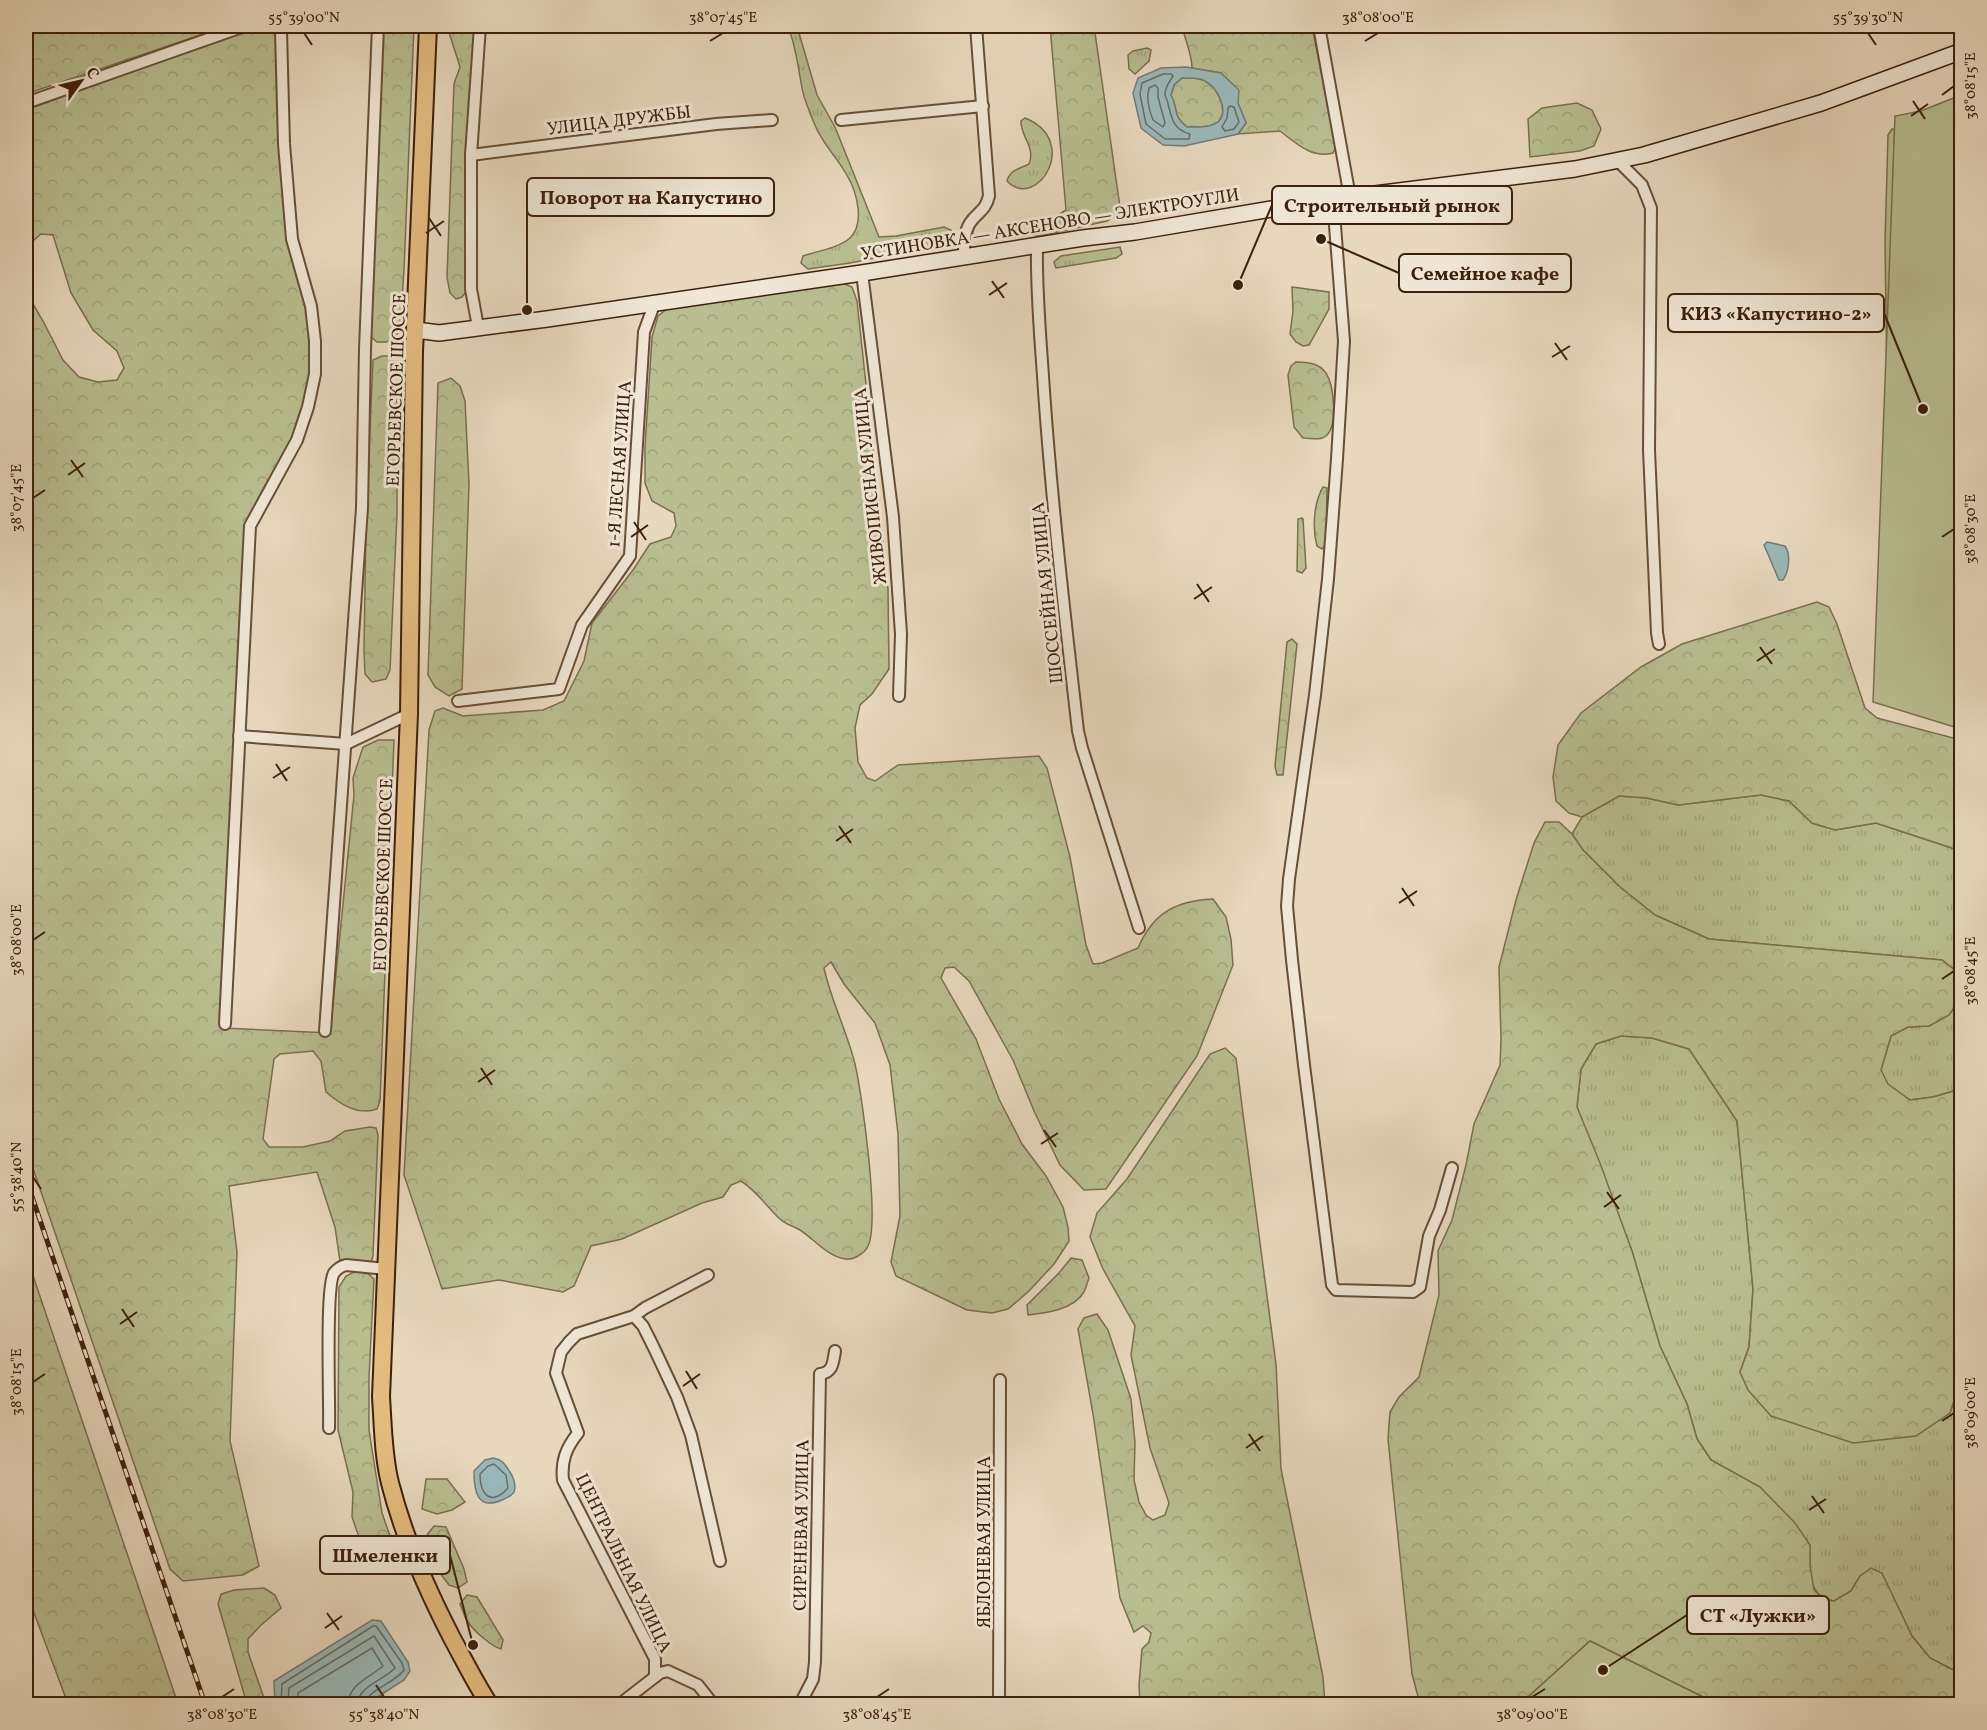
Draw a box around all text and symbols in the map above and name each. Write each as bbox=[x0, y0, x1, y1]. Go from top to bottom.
text: 55°39'00"N bbox=[268, 8, 340, 29]
text: 38°07'45"E bbox=[689, 8, 757, 29]
text: 38°08'00"E bbox=[1342, 8, 1414, 29]
text: 55°39'30"N bbox=[1833, 8, 1903, 29]
north arrow bbox=[51, 51, 111, 111]
text: 38°08'15"E bbox=[1961, 52, 1982, 120]
text: С bbox=[80, 63, 104, 84]
street label: УЛИЦА ДРУЖБЫ bbox=[546, 100, 693, 143]
callout: Поворот на Капустино bbox=[527, 178, 774, 216]
street label: УСТИНОВКА — АКСЕНОВО — ЭЛЕКТРОУГЛИ bbox=[859, 183, 1241, 268]
text: Поворот на Капустино bbox=[539, 185, 763, 213]
callout: Строительный рынок bbox=[1272, 186, 1512, 224]
text: Строительный рынок bbox=[1284, 193, 1500, 221]
callout: Семейное кафе bbox=[1399, 254, 1571, 292]
text: Семейное кафе bbox=[1411, 261, 1559, 289]
street label: ЕГОРЬЕВСКОЕ ШОССЕ bbox=[382, 293, 413, 487]
callout: КИЗ «Капустино-2» bbox=[1668, 294, 1884, 332]
text: КИЗ «Капустино-2» bbox=[1680, 301, 1872, 329]
street label: 1-Я ЛЕСНАЯ УЛИЦА bbox=[602, 379, 639, 549]
street label: ЖИВОПИСНАЯ УЛИЦА bbox=[849, 386, 894, 585]
text: 38°07'45"E bbox=[7, 464, 28, 532]
text: 38°08'30"E bbox=[1961, 494, 1982, 564]
street label: ШОССЕЙНАЯ УЛИЦА bbox=[1026, 500, 1070, 685]
street label: ЕГОРЬЕВСКОЕ ШОССЕ bbox=[369, 778, 400, 972]
text: 38°08'00"E bbox=[7, 904, 28, 976]
text: 38°08'45"E bbox=[1961, 937, 1982, 1005]
text: 55°38'40"N bbox=[7, 1142, 28, 1212]
text: 38°08'15"E bbox=[7, 1348, 28, 1416]
text: 38°09'00"E bbox=[1961, 1377, 1982, 1449]
street label: СИРЕНЕВАЯ УЛИЦА bbox=[789, 1439, 817, 1611]
street label: ЯБЛОНЕВАЯ УЛИЦА bbox=[973, 1455, 998, 1628]
street label: ЦЕНТРАЛЬНАЯ УЛИЦА bbox=[568, 1470, 677, 1658]
callout: Шмеленки bbox=[320, 1536, 450, 1574]
text: Шмеленки bbox=[332, 1543, 438, 1571]
callout: СТ «Лужки» bbox=[1687, 1596, 1829, 1634]
text: СТ «Лужки» bbox=[1700, 1603, 1816, 1631]
text: 38°08'30"E bbox=[187, 1705, 257, 1726]
text: 55°38'40"N bbox=[349, 1705, 419, 1726]
text: 38°08'45"E bbox=[843, 1705, 911, 1726]
text: 38°09'00"E bbox=[1496, 1705, 1568, 1726]

